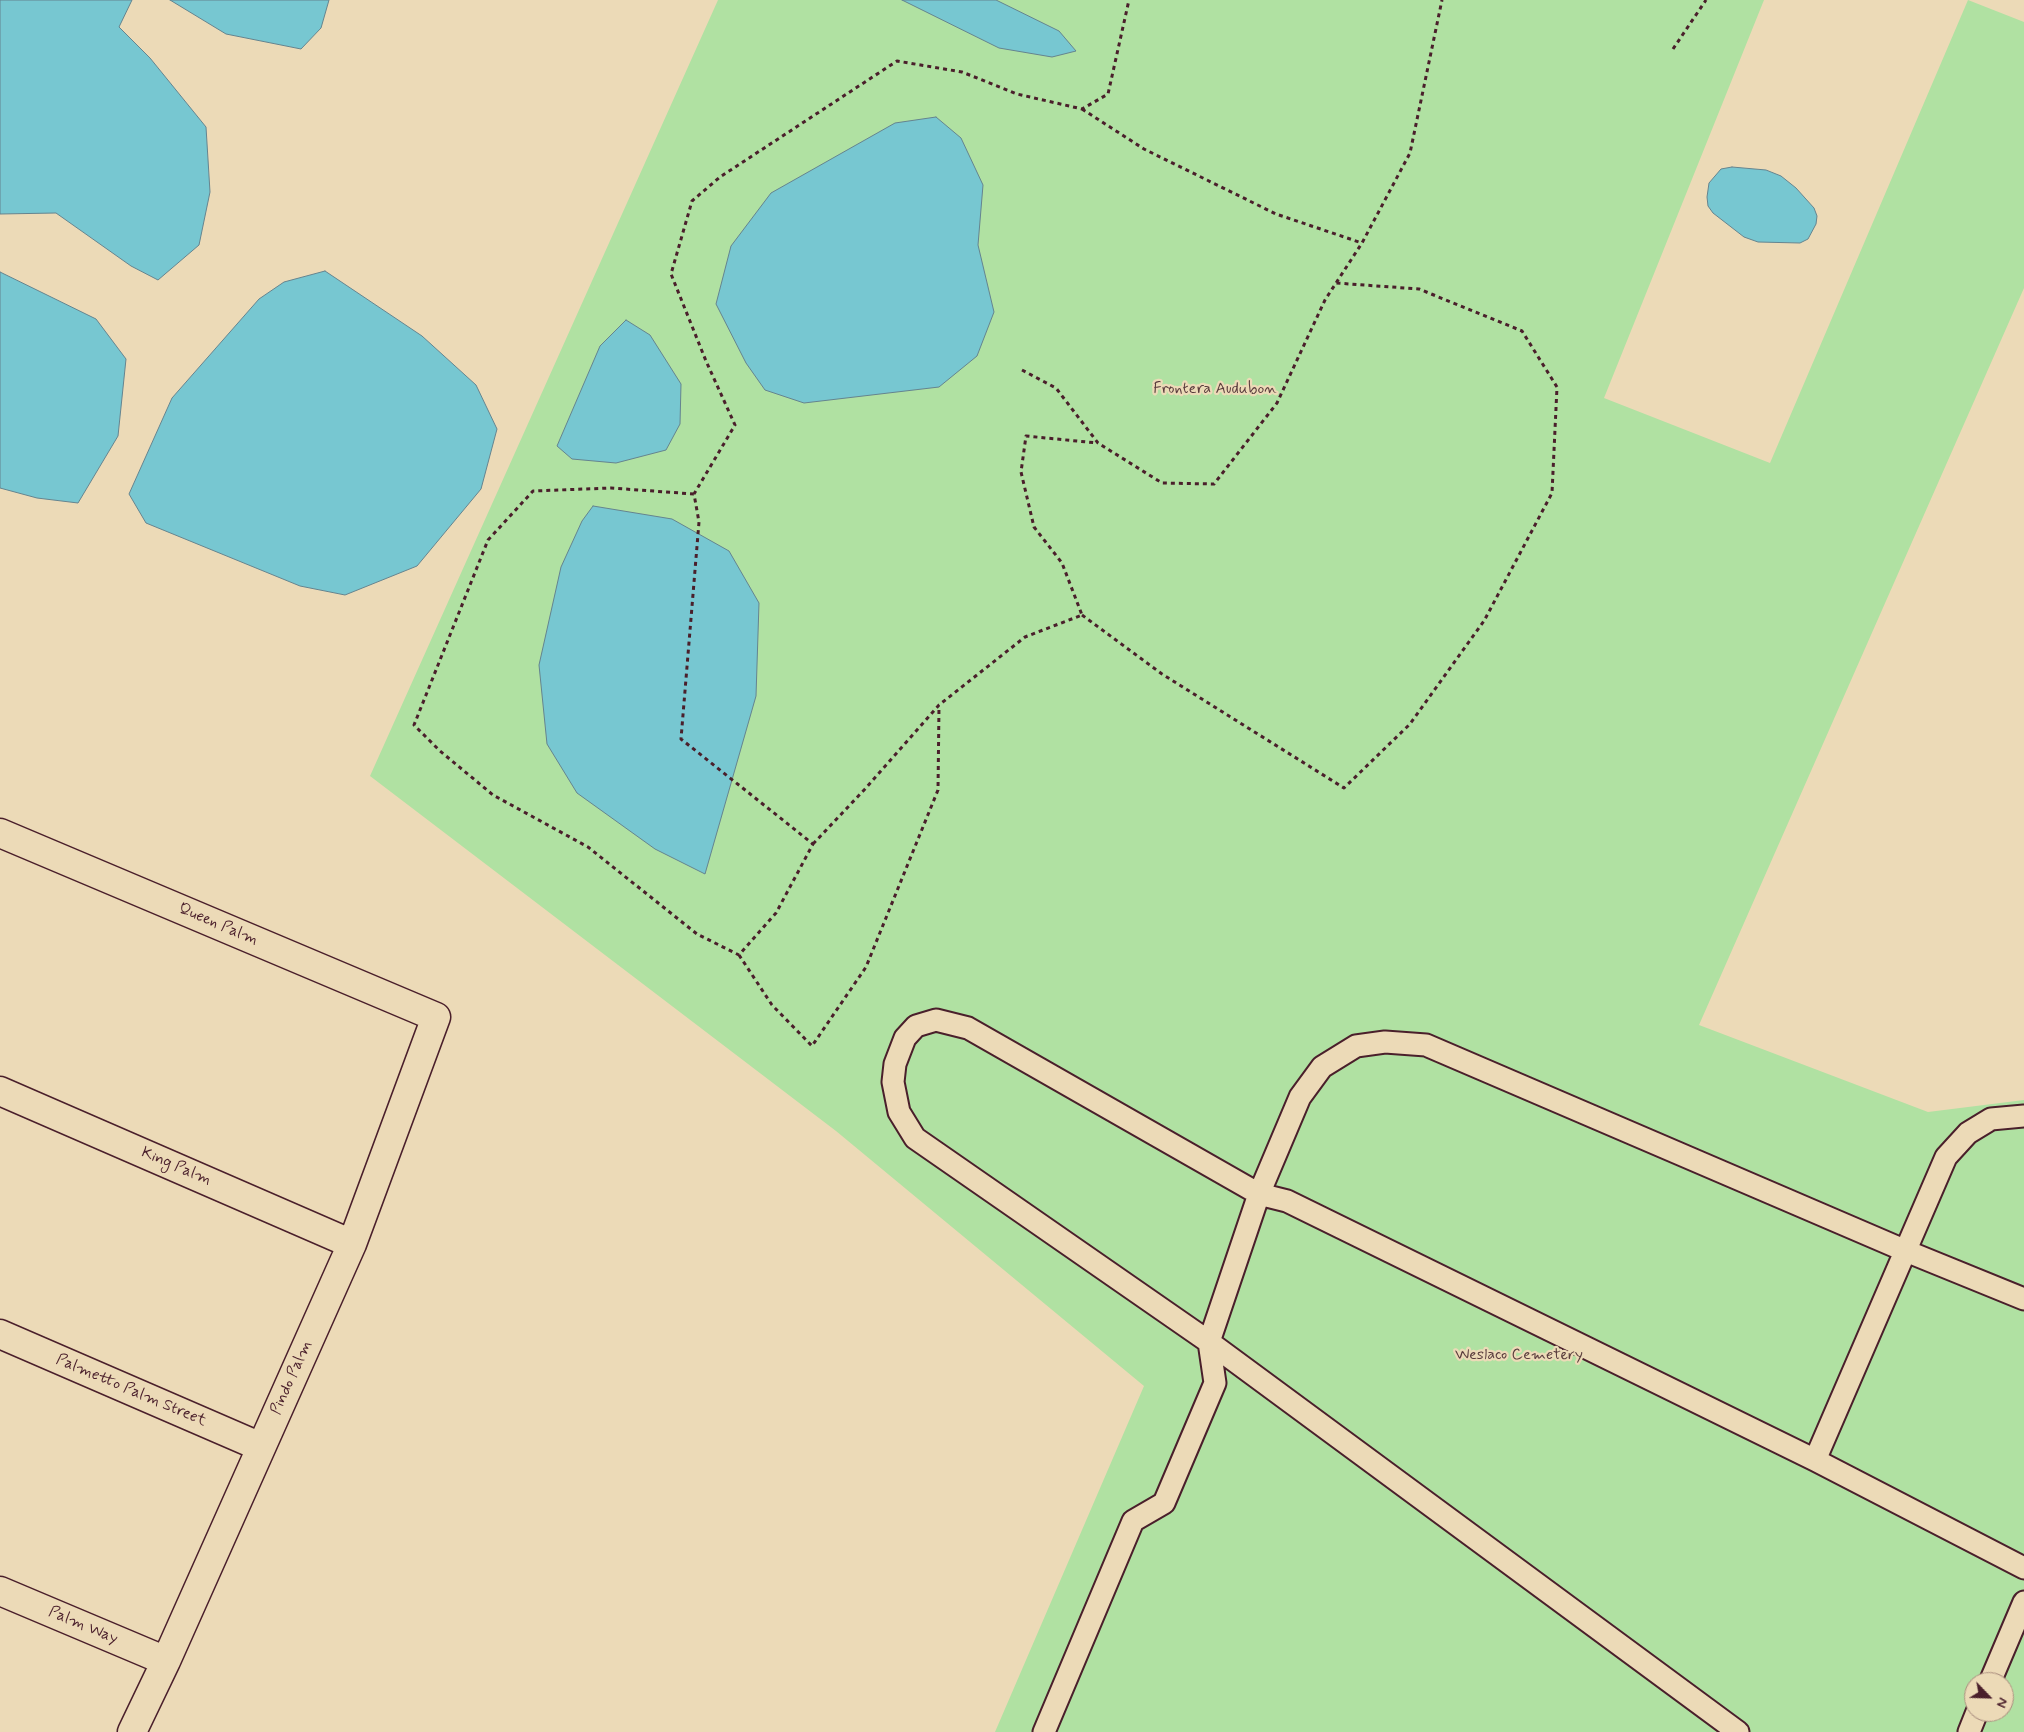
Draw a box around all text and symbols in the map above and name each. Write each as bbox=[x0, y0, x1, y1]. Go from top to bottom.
park label: Frontera Audubon bbox=[1153, 380, 1277, 400]
street label: Queen Palm bbox=[175, 900, 261, 950]
street label: King Palm bbox=[138, 1144, 214, 1190]
street label: Pindo Palm bbox=[267, 1338, 317, 1418]
park label: Weslaco Cemetery bbox=[1455, 1346, 1583, 1366]
street label: Palmetto Palm Street bbox=[53, 1351, 209, 1431]
street label: Palm Way bbox=[45, 1603, 121, 1649]
north arrow bbox=[1964, 1672, 2014, 1722]
text: N bbox=[1992, 1695, 2012, 1711]

